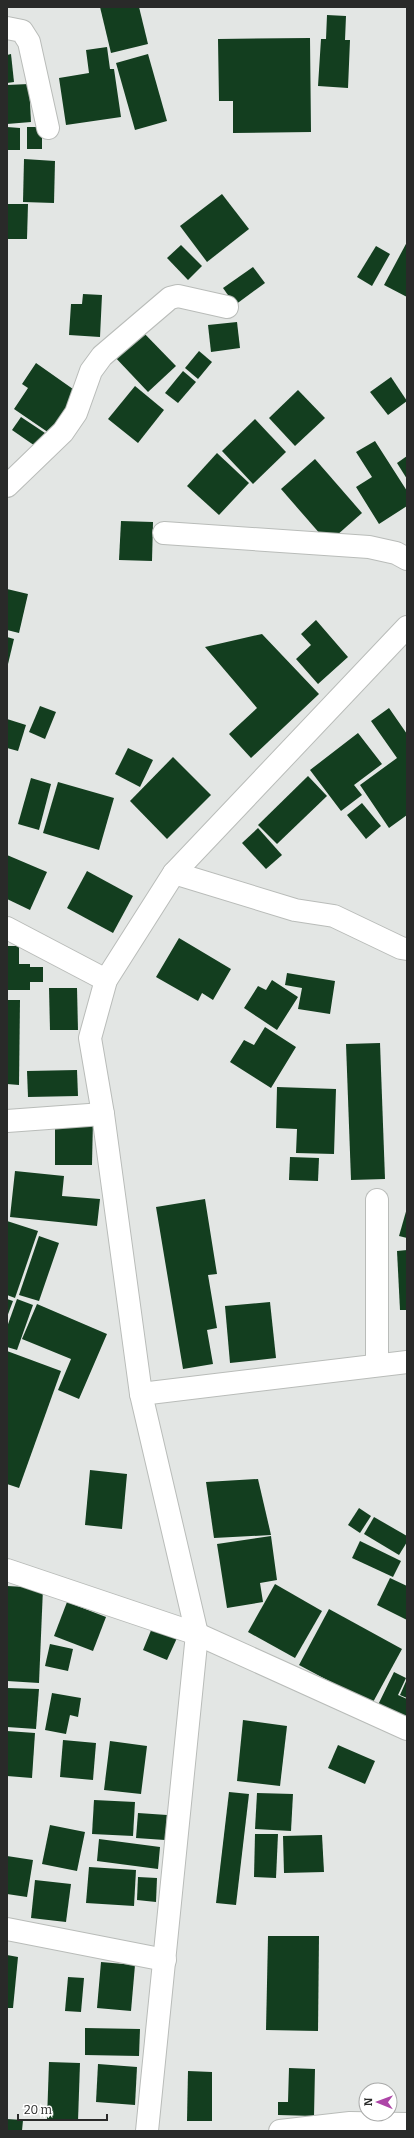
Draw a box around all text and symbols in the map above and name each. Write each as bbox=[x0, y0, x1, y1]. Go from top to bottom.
north arrow bbox=[358, 2082, 398, 2122]
scale bar bbox=[18, 2096, 107, 2122]
text: N bbox=[362, 2097, 375, 2106]
text: 20 m bbox=[24, 2103, 53, 2117]

